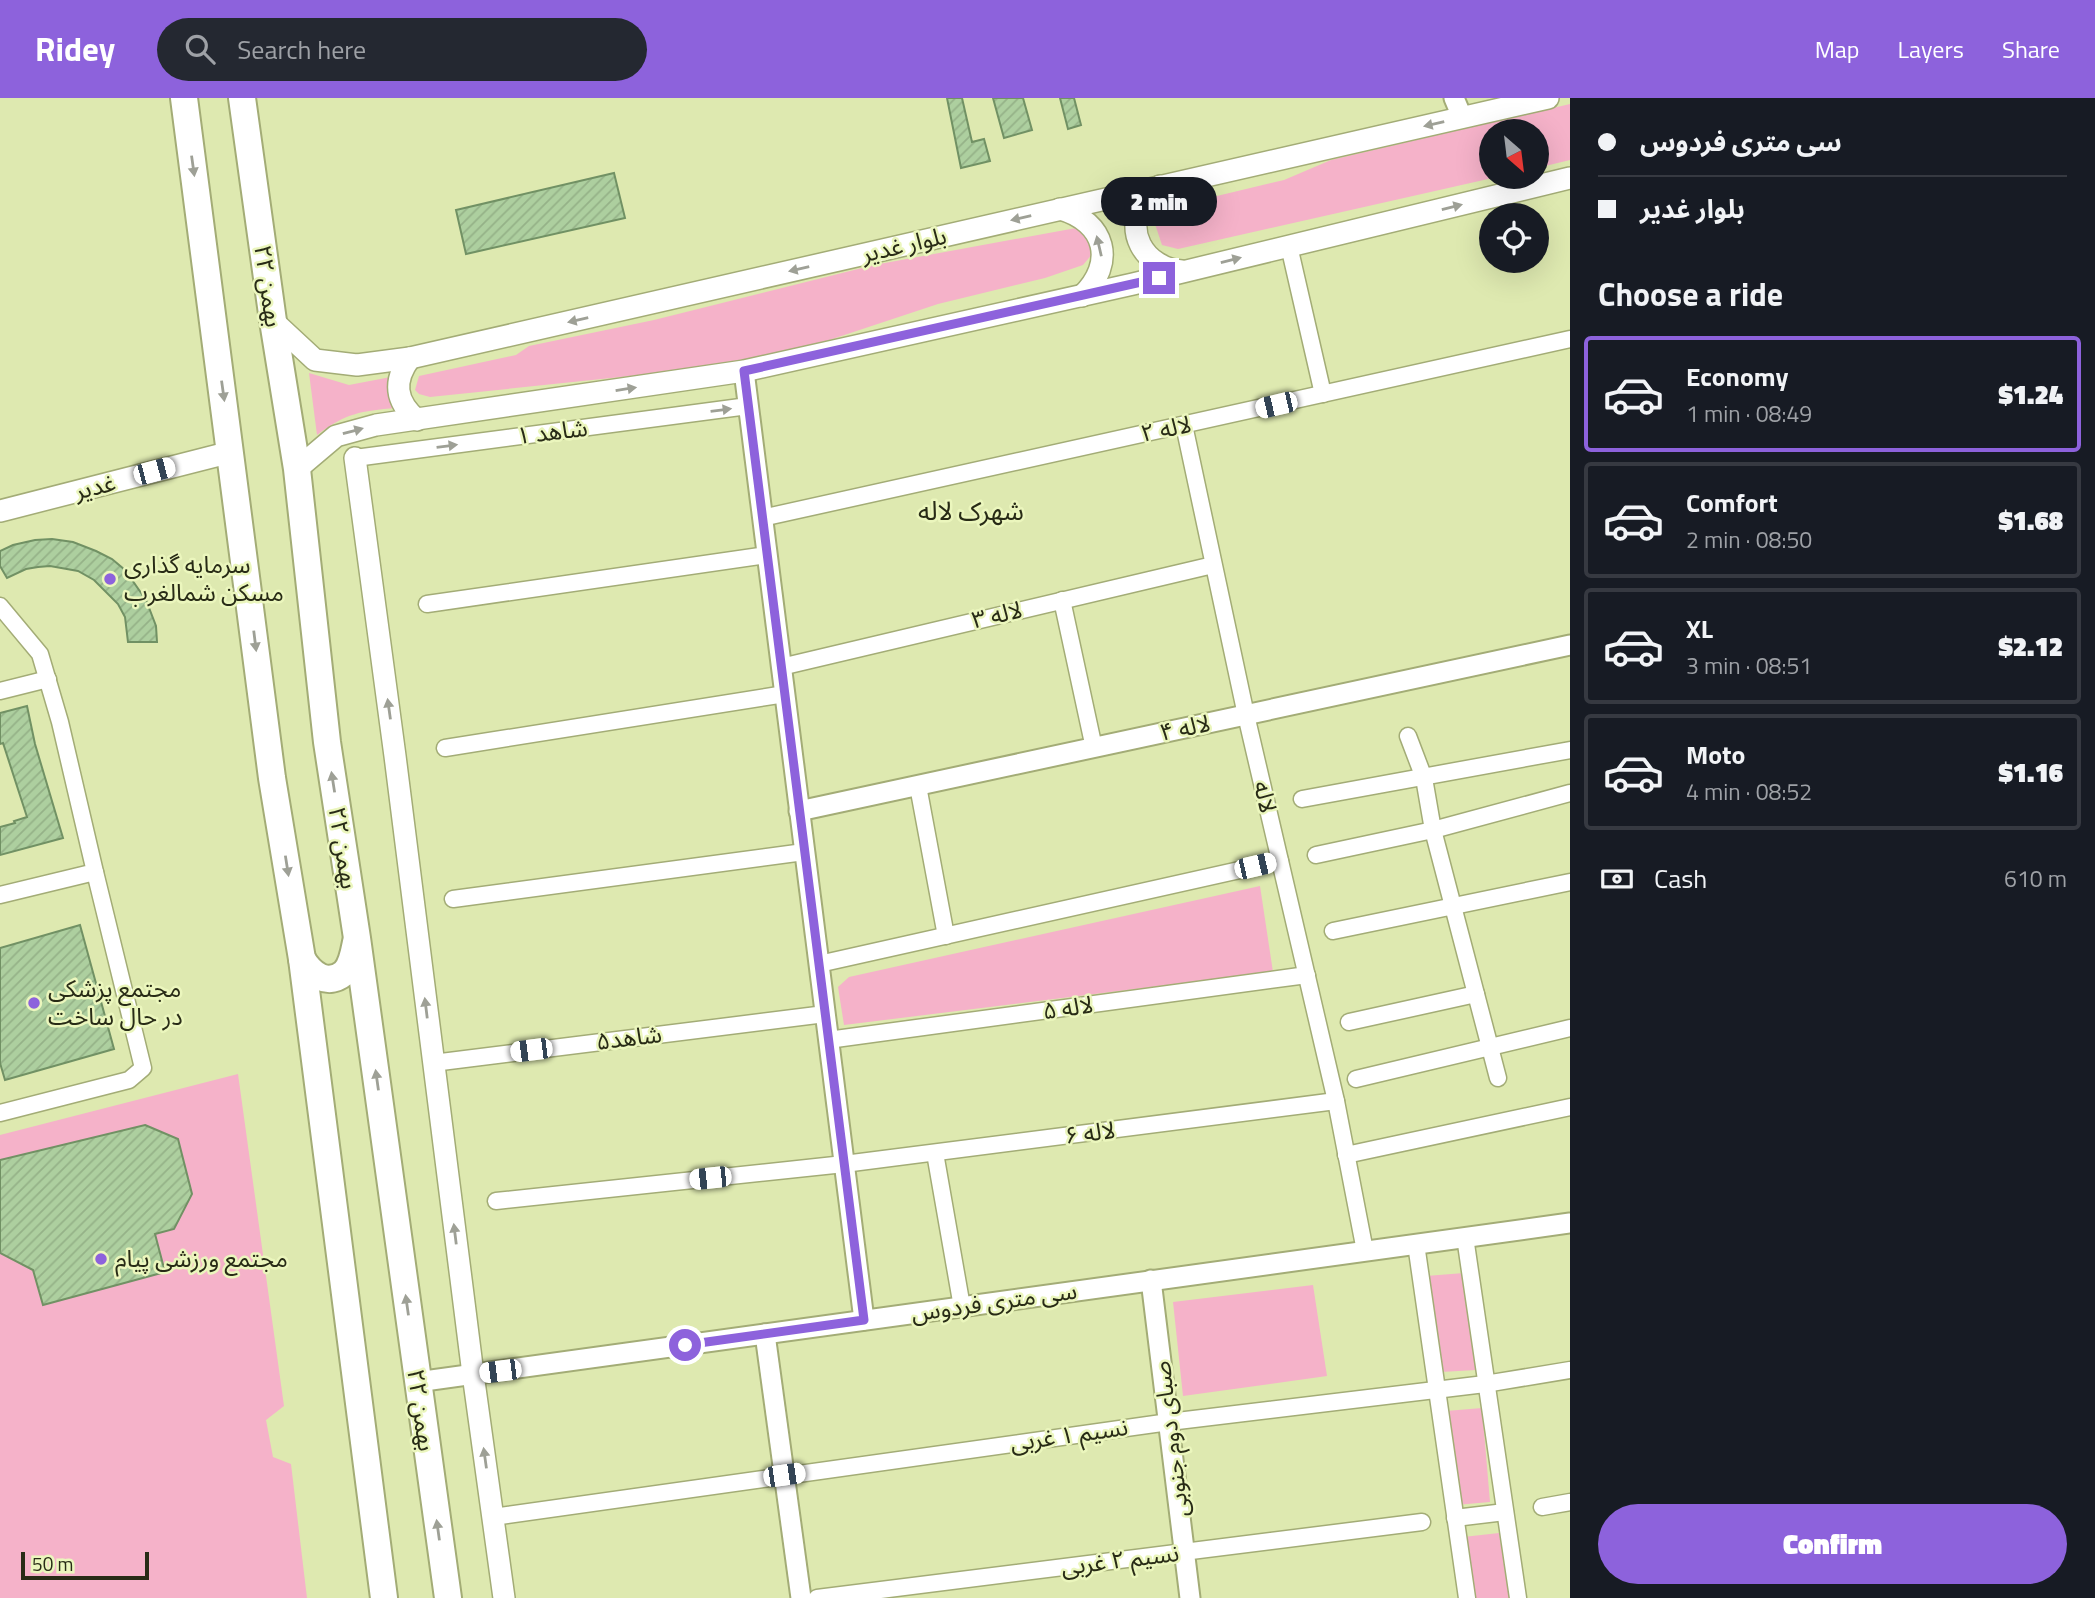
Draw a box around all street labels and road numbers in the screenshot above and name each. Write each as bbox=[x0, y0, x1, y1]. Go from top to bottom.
street label: بلوار غدیر bbox=[857, 217, 950, 271]
street label: ۲۲ بهمن bbox=[245, 242, 293, 329]
street label: لاله ۲ bbox=[1137, 405, 1194, 451]
street label: شاهد ۱ bbox=[514, 409, 589, 453]
street label: غدیر bbox=[69, 464, 119, 509]
street label: لاله ۳ bbox=[968, 591, 1026, 637]
street label: لاله ۴ bbox=[1156, 704, 1213, 750]
street label: لاله bbox=[1245, 777, 1287, 816]
street label: ۲۲ بهمن bbox=[320, 804, 368, 892]
street label: لاله ۵ bbox=[1040, 986, 1096, 1028]
street label: شاهد۵ bbox=[594, 1015, 664, 1059]
street label: لاله ۶ bbox=[1062, 1111, 1117, 1153]
street label: سی متری فردوس bbox=[909, 1272, 1079, 1330]
street label: صبای دوم جنوبی bbox=[1143, 1359, 1198, 1519]
street label: ۲۲ بهمن bbox=[398, 1366, 446, 1453]
street label: نسیم ۱ غربی bbox=[1008, 1408, 1130, 1460]
street label: نسیم ۲ غربی bbox=[1059, 1534, 1181, 1584]

